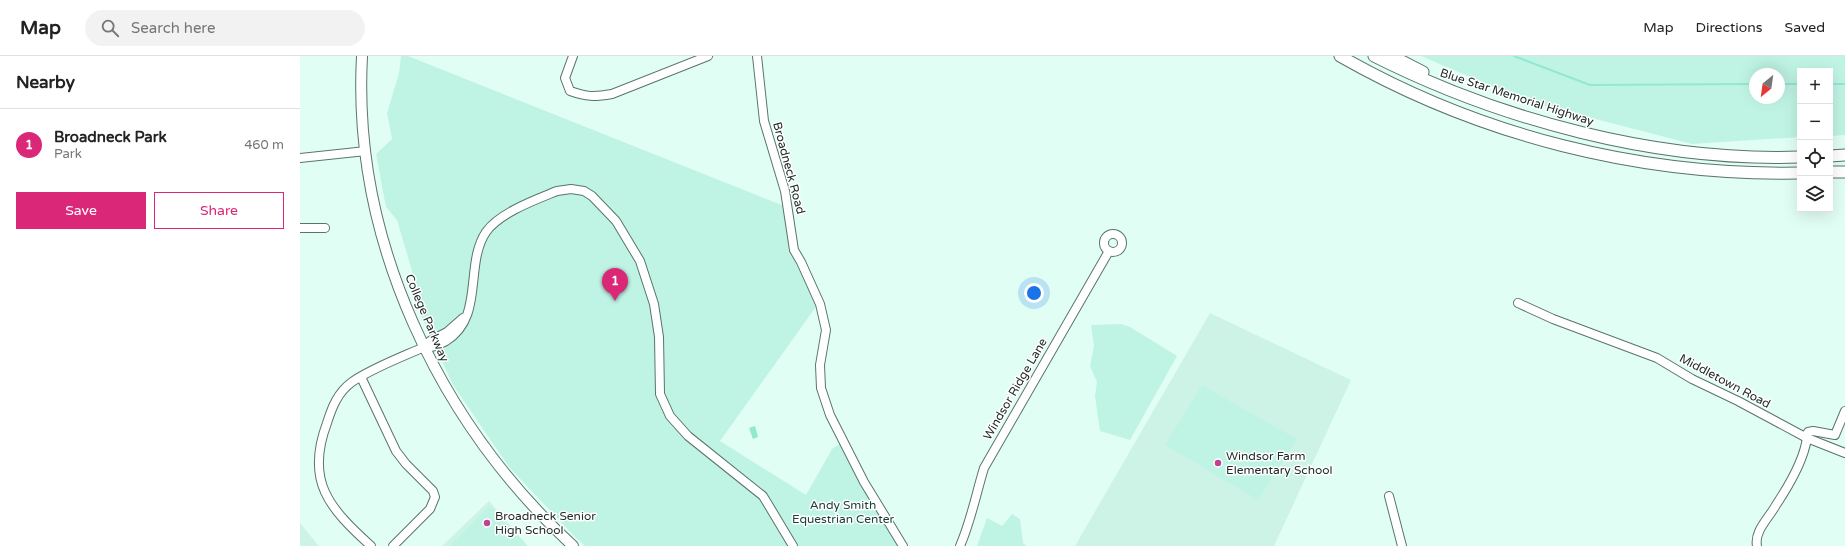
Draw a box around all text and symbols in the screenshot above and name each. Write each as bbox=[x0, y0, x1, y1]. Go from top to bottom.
search box bbox=[85, 10, 365, 46]
text: Map bbox=[20, 17, 61, 39]
icon: search bbox=[99, 17, 121, 39]
text: Search here bbox=[131, 19, 215, 37]
text: Map bbox=[1643, 19, 1674, 36]
text: Directions bbox=[1696, 19, 1763, 36]
text: Saved bbox=[1785, 19, 1825, 36]
street label: Blue Star Memorial Highway bbox=[1438, 65, 1596, 129]
north arrow bbox=[1749, 68, 1785, 104]
map controls bbox=[1797, 68, 1833, 212]
button: + bbox=[1797, 68, 1833, 104]
text: Nearby bbox=[16, 72, 75, 93]
button: − bbox=[1797, 104, 1833, 140]
street label: Broadneck Road bbox=[770, 121, 808, 215]
text: Broadneck Park bbox=[54, 128, 167, 146]
text: 1 bbox=[25, 137, 33, 153]
text: 460 m bbox=[244, 137, 284, 153]
button: locate bbox=[1797, 140, 1833, 176]
text: Park bbox=[54, 146, 82, 162]
button: layers bbox=[1797, 176, 1833, 212]
button: Save bbox=[16, 192, 146, 229]
button: Share bbox=[154, 192, 284, 229]
pin: 1 bbox=[602, 268, 628, 301]
street label: College Parkway bbox=[402, 272, 452, 364]
your location bbox=[1024, 283, 1044, 303]
street label: Windsor Ridge Lane bbox=[980, 336, 1050, 442]
street label: Middletown Road bbox=[1677, 351, 1773, 411]
place label: Windsor Farm Elementary School bbox=[1226, 449, 1333, 477]
marker: Windsor Farm Elementary School bbox=[1213, 458, 1223, 468]
park label: Andy Smith Equestrian Center bbox=[792, 498, 894, 526]
place label: Broadneck Senior High School bbox=[495, 509, 596, 537]
marker: Broadneck Senior High School bbox=[482, 518, 492, 528]

